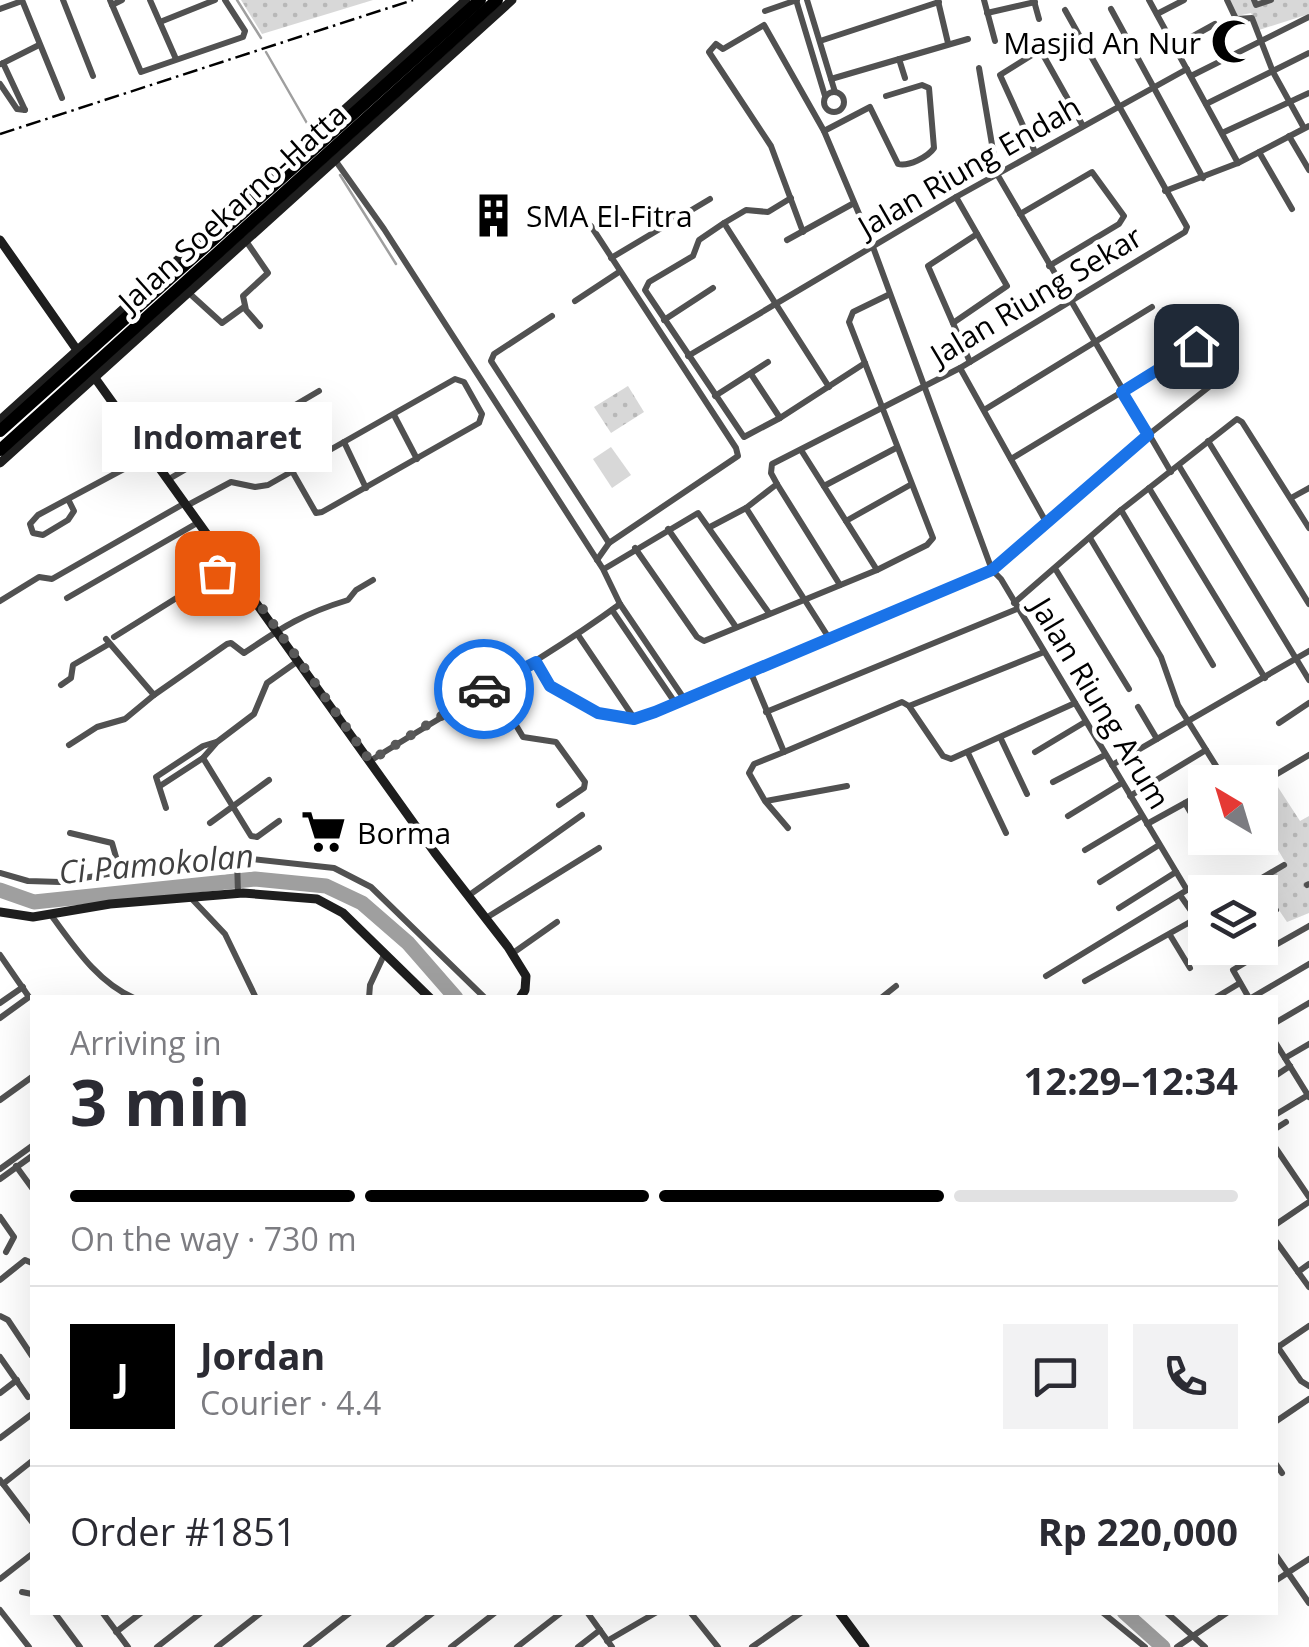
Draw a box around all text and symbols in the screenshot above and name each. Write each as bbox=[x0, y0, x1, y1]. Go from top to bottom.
mosque icon: Masjid An Nur bbox=[1210, 18, 1258, 66]
place label: Masjid An Nur bbox=[1003, 22, 1201, 63]
street label: Jalan Riung Endah bbox=[848, 86, 1088, 248]
street label: Jalan Soekarno-Hatta bbox=[107, 93, 355, 323]
building icon: SMA El-Fitra bbox=[469, 191, 517, 239]
place label: SMA El-Fitra bbox=[526, 195, 693, 236]
street label: Jalan Riung Sekar bbox=[920, 216, 1149, 376]
pin bbox=[1154, 304, 1239, 389]
icon: home bbox=[1169, 319, 1224, 374]
callout: Indomaret bbox=[102, 403, 332, 473]
text: Indomaret bbox=[132, 415, 302, 458]
pin bbox=[175, 531, 260, 616]
icon: bag bbox=[190, 546, 245, 601]
street label: Jalan Riung Arum bbox=[1020, 587, 1180, 816]
courier bbox=[434, 639, 534, 739]
icon: car bbox=[457, 662, 512, 717]
north arrow bbox=[1188, 765, 1278, 855]
map controls bbox=[1188, 765, 1278, 965]
supermarket icon: Borma bbox=[300, 808, 348, 856]
place label: Borma bbox=[357, 812, 451, 853]
water label: Ci Pamokolan bbox=[57, 833, 255, 893]
button: layers bbox=[1188, 875, 1278, 965]
text: Arriving in bbox=[70, 1021, 222, 1064]
text: 12:29–12:34 bbox=[1024, 1054, 1238, 1106]
text: 3 min bbox=[70, 1057, 250, 1145]
text: On the way · 730 m bbox=[70, 1217, 357, 1260]
button: chat bbox=[1003, 1324, 1108, 1429]
button: phone bbox=[1133, 1324, 1238, 1429]
text: Jordan bbox=[200, 1329, 325, 1381]
text: J bbox=[116, 1350, 129, 1402]
text: Courier · 4.4 bbox=[200, 1381, 381, 1424]
text: Order #1851 bbox=[70, 1505, 297, 1557]
text: Rp 220,000 bbox=[1038, 1505, 1238, 1557]

